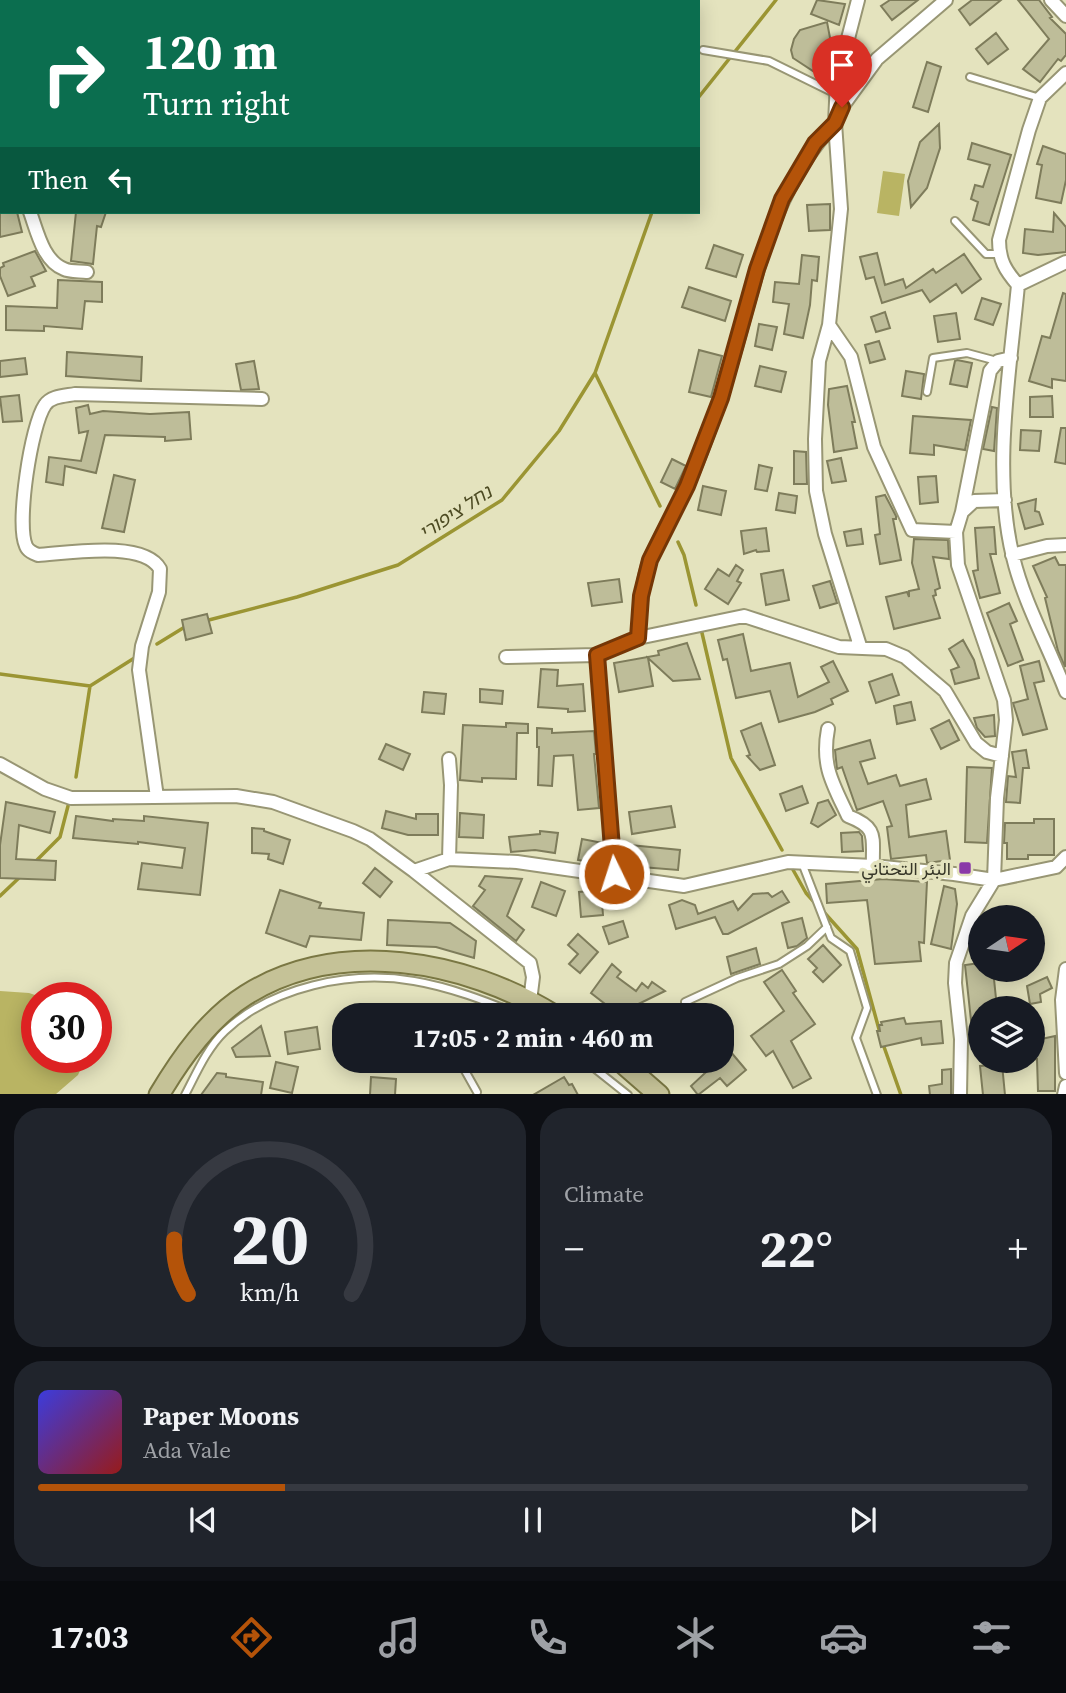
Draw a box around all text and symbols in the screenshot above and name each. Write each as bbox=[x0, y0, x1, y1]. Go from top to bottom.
text: 120 m bbox=[143, 18, 278, 85]
icon: right bbox=[28, 28, 119, 119]
pin bbox=[812, 35, 872, 107]
icon: arrive bbox=[823, 46, 861, 84]
text: Turn right bbox=[143, 82, 289, 126]
icon: left bbox=[102, 161, 140, 199]
text: Then bbox=[28, 162, 88, 198]
water label: נחל ציפורי bbox=[414, 478, 498, 545]
position arrow bbox=[577, 837, 651, 911]
place label: البئر التحتاني bbox=[861, 856, 951, 884]
marker: البئر التحتاني bbox=[957, 860, 973, 876]
north arrow bbox=[968, 905, 1045, 982]
map controls bbox=[968, 905, 1045, 1073]
speed limit sign: 30 bbox=[21, 982, 112, 1073]
button: layers bbox=[968, 996, 1045, 1073]
text: 17:05 · 2 min · 460 m bbox=[413, 1020, 653, 1056]
text: Climate bbox=[564, 1178, 644, 1210]
text: 20 bbox=[231, 1189, 309, 1288]
text: 22° bbox=[759, 1213, 833, 1284]
text: − bbox=[564, 1223, 584, 1275]
text: + bbox=[1008, 1223, 1028, 1275]
text: km/h bbox=[240, 1274, 300, 1308]
text: Paper Moons bbox=[143, 1398, 299, 1434]
text: Ada Vale bbox=[143, 1434, 231, 1466]
icon: previous bbox=[184, 1501, 222, 1539]
icon: pause bbox=[514, 1501, 552, 1539]
icon: next bbox=[844, 1501, 882, 1539]
icon: directions bbox=[227, 1613, 276, 1662]
icon: music bbox=[375, 1613, 424, 1662]
icon: phone bbox=[523, 1613, 572, 1662]
icon: climate bbox=[671, 1613, 720, 1662]
icon: car bbox=[819, 1613, 868, 1662]
icon: filters bbox=[967, 1613, 1016, 1662]
text: 17:03 bbox=[50, 1615, 128, 1659]

